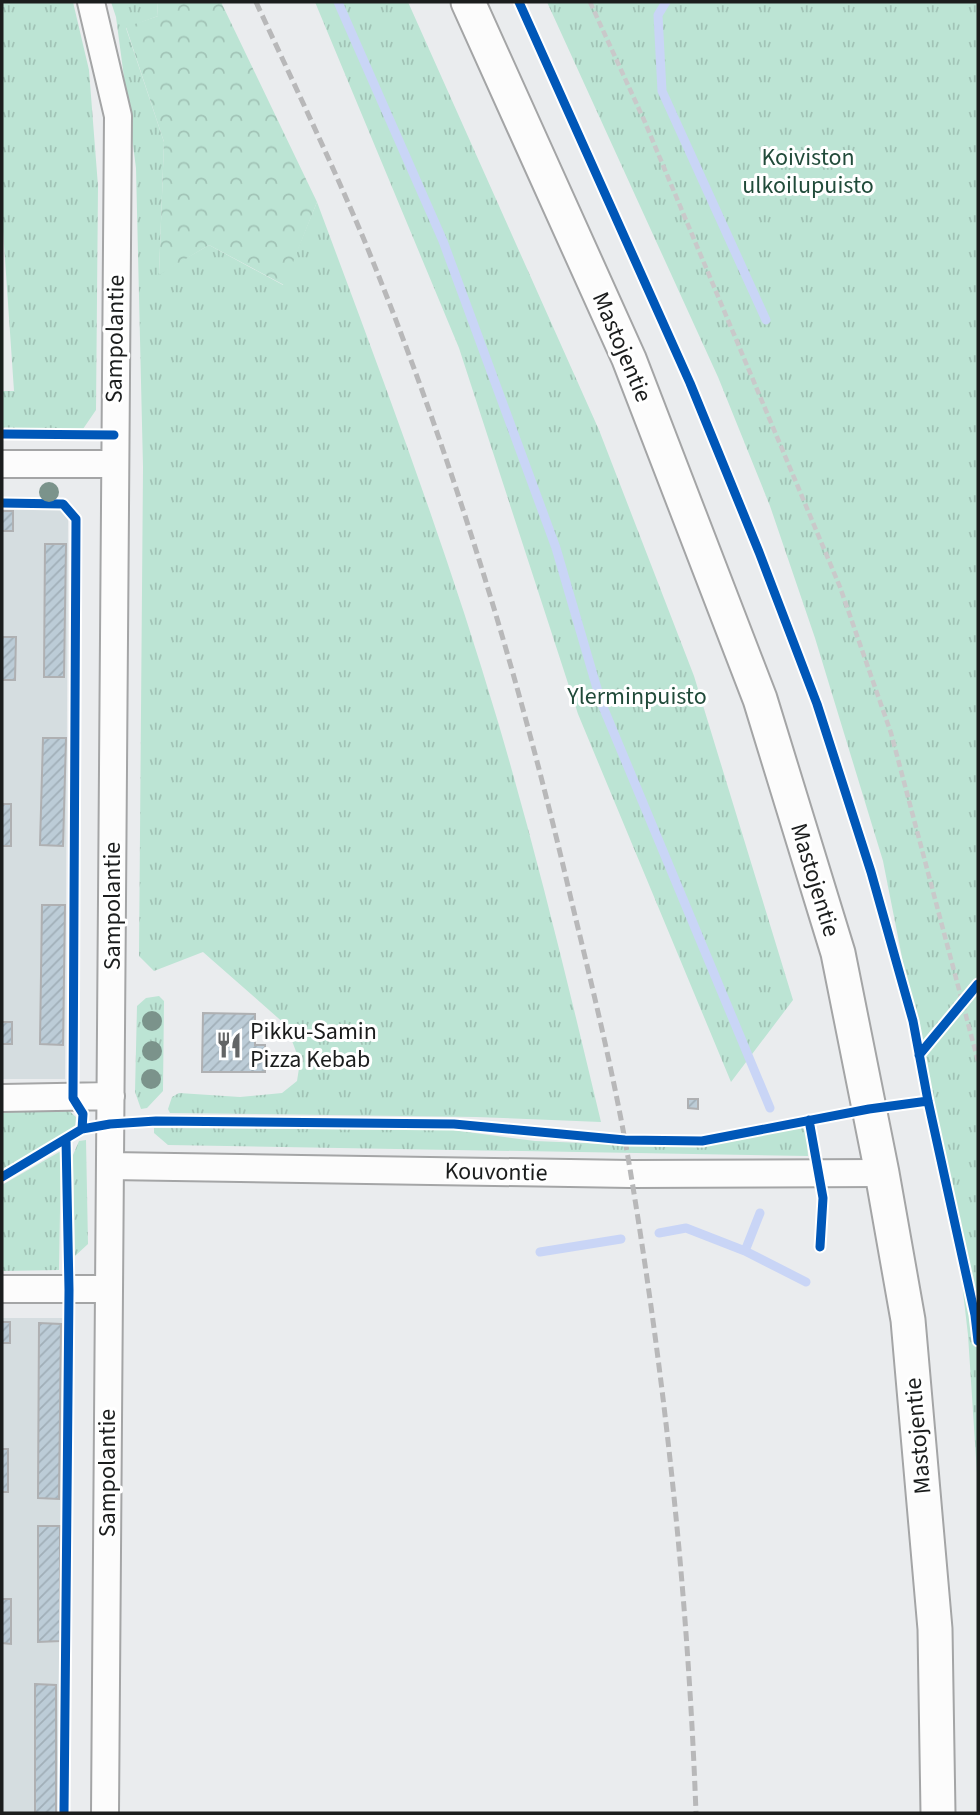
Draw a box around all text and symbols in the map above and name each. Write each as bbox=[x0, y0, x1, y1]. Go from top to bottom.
park label: Koiviston ulkoilupuisto bbox=[742, 140, 874, 203]
street label: Sampolantie bbox=[96, 275, 134, 403]
street label: Mastojentie bbox=[583, 286, 661, 408]
park label: Ylerminpuisto bbox=[566, 679, 707, 714]
street label: Mastojentie bbox=[781, 819, 849, 941]
street label: Sampolantie bbox=[95, 842, 130, 970]
place label: Pikku-Samin Pizza Kebab bbox=[250, 1014, 377, 1077]
restaurant icon: Pikku-Samin Pizza Kebab bbox=[214, 1030, 244, 1060]
street label: Kouvontie bbox=[444, 1154, 548, 1190]
street label: Mastojentie bbox=[895, 1376, 941, 1496]
street label: Sampolantie bbox=[90, 1409, 125, 1537]

